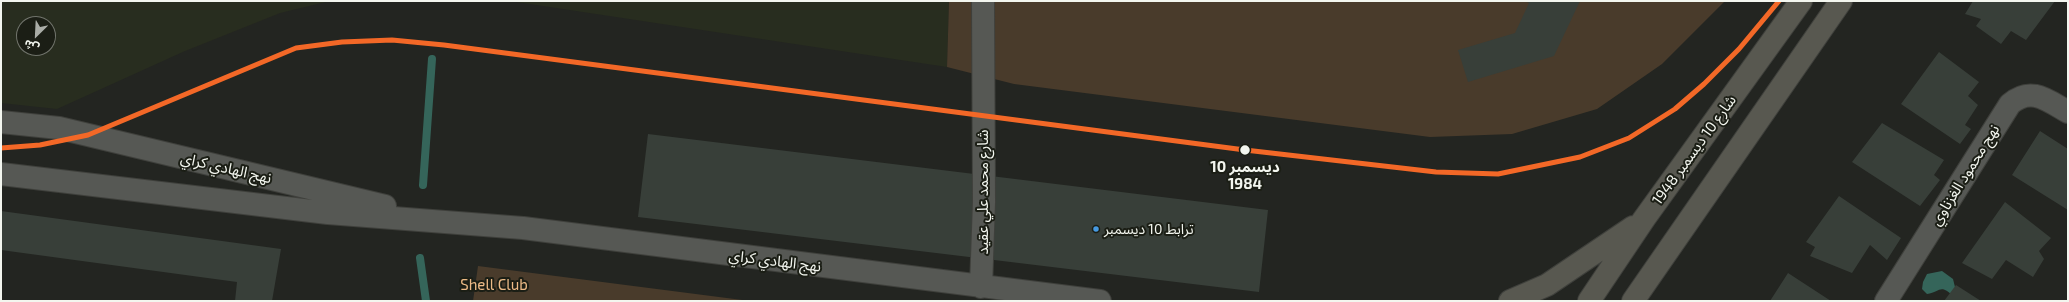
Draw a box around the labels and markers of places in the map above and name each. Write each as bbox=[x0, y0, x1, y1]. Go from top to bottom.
marker: 10 ديسمبر 1984 bbox=[1238, 143, 1252, 157]
place label: 10 ديسمبر 1984 bbox=[1210, 158, 1280, 193]
place label: ترابط 10 ديسمبر bbox=[1104, 221, 1194, 237]
marker: ترابط 10 ديسمبر bbox=[1091, 224, 1101, 234]

